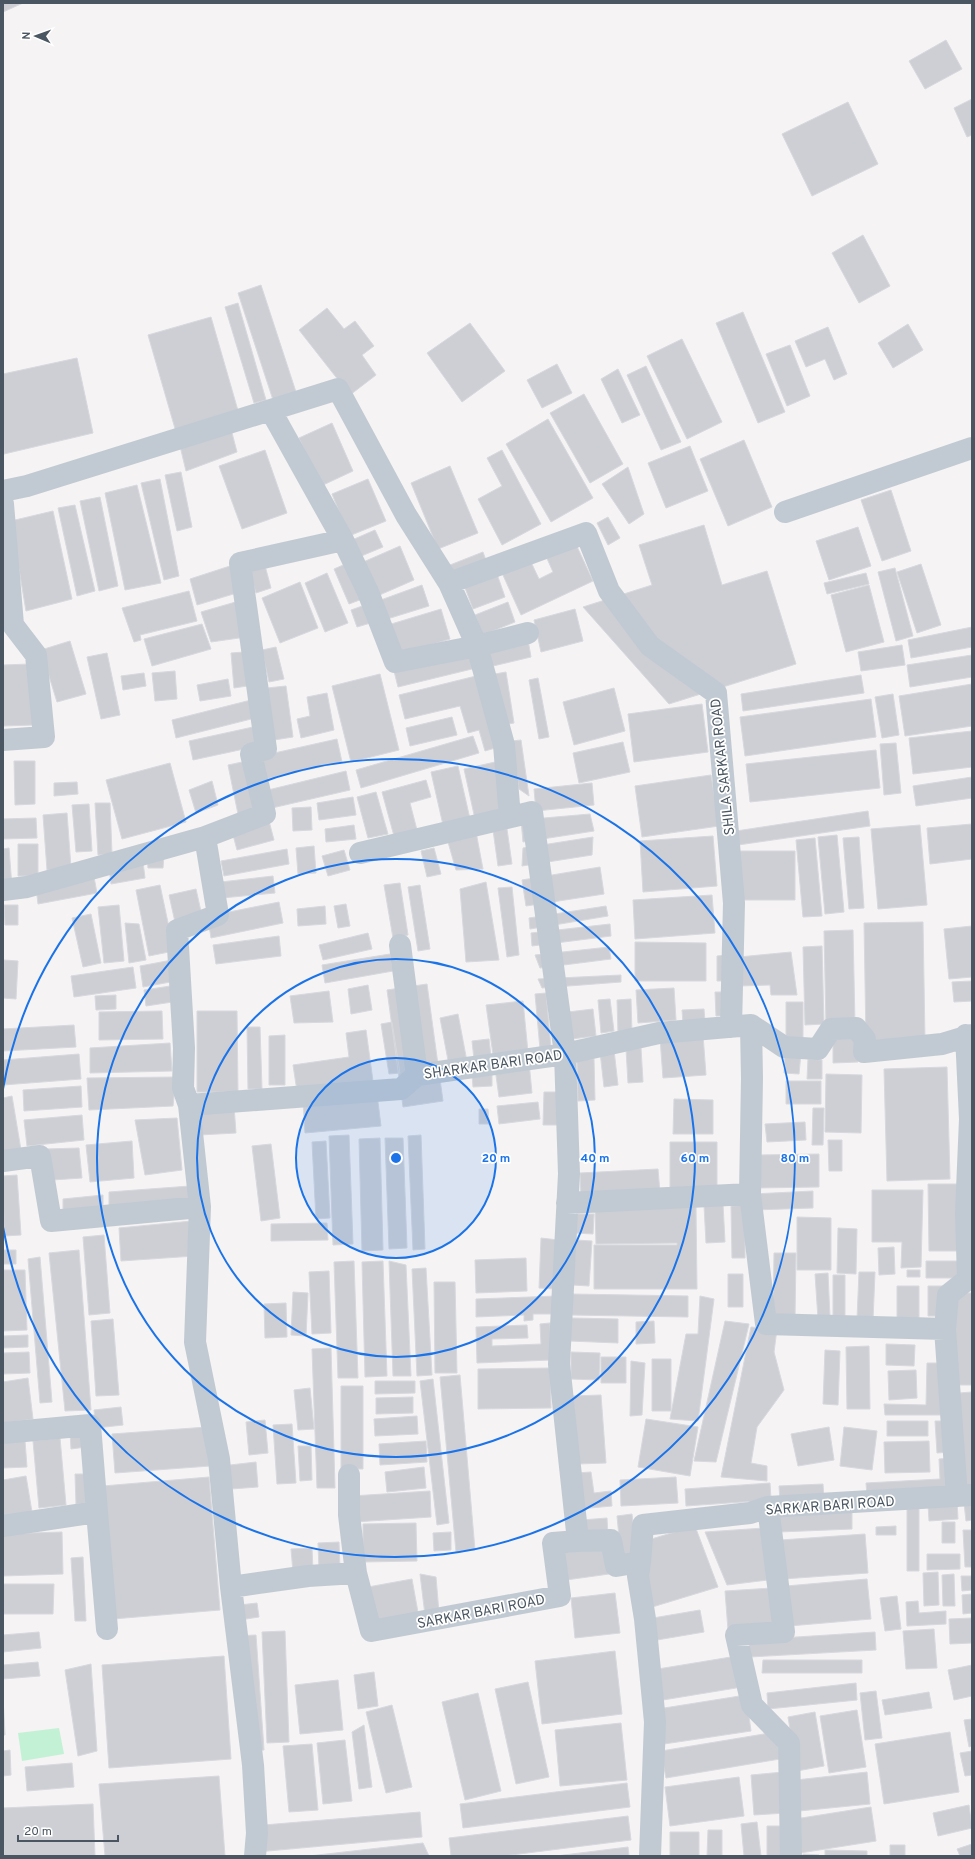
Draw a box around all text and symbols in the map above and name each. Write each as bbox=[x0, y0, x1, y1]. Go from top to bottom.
north arrow bbox=[16, 16, 56, 56]
text: N bbox=[20, 31, 34, 40]
street label: SHILA SARKAR ROAD bbox=[708, 698, 739, 836]
street label: SHARKAR BARI ROAD bbox=[423, 1047, 564, 1084]
centre of rings bbox=[389, 1151, 403, 1165]
text: 20 m bbox=[482, 1151, 510, 1167]
text: 40 m bbox=[580, 1151, 610, 1167]
text: 60 m bbox=[681, 1151, 709, 1167]
text: 80 m bbox=[781, 1151, 809, 1167]
street label: SARKAR BARI ROAD bbox=[765, 1493, 895, 1520]
street label: SARKAR BARI ROAD bbox=[416, 1592, 547, 1633]
scale bar bbox=[18, 1817, 118, 1843]
text: 20 m bbox=[24, 1824, 52, 1840]

